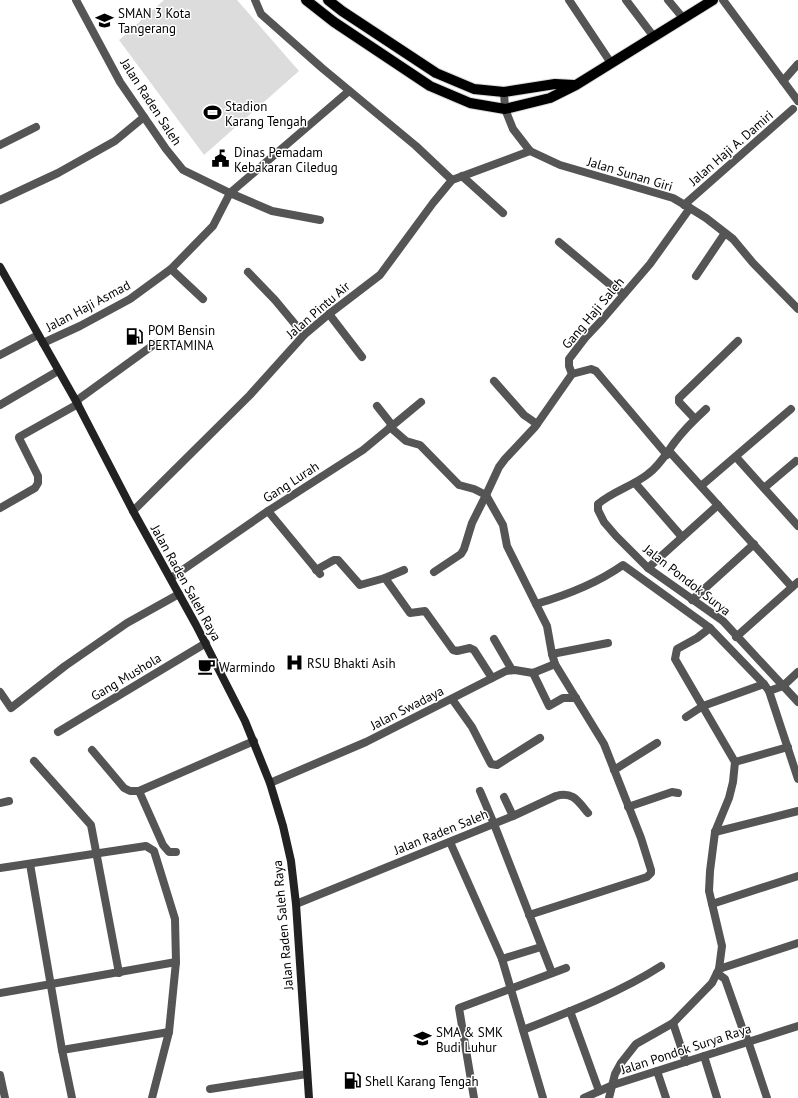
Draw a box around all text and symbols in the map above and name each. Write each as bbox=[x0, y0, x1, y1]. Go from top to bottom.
place label: SMAN 3 Kota Tangerang bbox=[118, 5, 191, 37]
school or university icon: SMAN 3 Kota Tangerang bbox=[95, 10, 115, 30]
street label: Jalan Raden Saleh bbox=[116, 55, 185, 149]
place label: Stadion Karang Tengah bbox=[225, 98, 307, 130]
sports icon: Stadion Karang Tengah bbox=[202, 103, 222, 123]
street label: Jalan Haji A. Damiri bbox=[685, 107, 777, 190]
place label: Dinas Pemadam Kebakaran Ciledug bbox=[234, 144, 338, 176]
public building icon: Dinas Pemadam Kebakaran Ciledug bbox=[211, 149, 231, 169]
street label: Jalan Sunan Giri bbox=[584, 153, 675, 195]
street label: Gang Haji Saleh bbox=[558, 274, 628, 352]
street label: Jalan Haji Asmad bbox=[42, 277, 133, 336]
street label: Jalan Pintu Air bbox=[282, 277, 354, 343]
place label: POM Bensin PERTAMINA bbox=[148, 322, 215, 354]
fuel station icon: POM Bensin PERTAMINA bbox=[125, 327, 145, 347]
street label: Gang Lurah bbox=[260, 458, 322, 506]
street label: Jalan Raden Saleh Raya bbox=[147, 521, 225, 644]
street label: Jalan Pondok Surya bbox=[639, 540, 734, 619]
street label: Gang Mushola bbox=[88, 649, 164, 705]
hospital icon: RSU Bhakti Asih bbox=[284, 653, 304, 673]
place label: RSU Bhakti Asih bbox=[307, 655, 396, 672]
cafe icon: Warmindo bbox=[196, 657, 216, 677]
place label: Warmindo bbox=[219, 659, 275, 676]
street label: Jalan Swadaya bbox=[367, 682, 446, 734]
street label: Jalan Raden Saleh bbox=[390, 805, 491, 859]
street label: Jalan Raden Saleh Raya bbox=[269, 859, 297, 992]
street label: Jalan Pondok Surya Raya bbox=[618, 1020, 753, 1078]
place label: SMA & SMK Budi Luhur bbox=[436, 1024, 503, 1056]
school or university icon: SMA & SMK Budi Luhur bbox=[413, 1029, 433, 1049]
fuel station icon: Shell Karang Tengah bbox=[342, 1071, 362, 1091]
place label: Shell Karang Tengah bbox=[365, 1073, 479, 1090]

